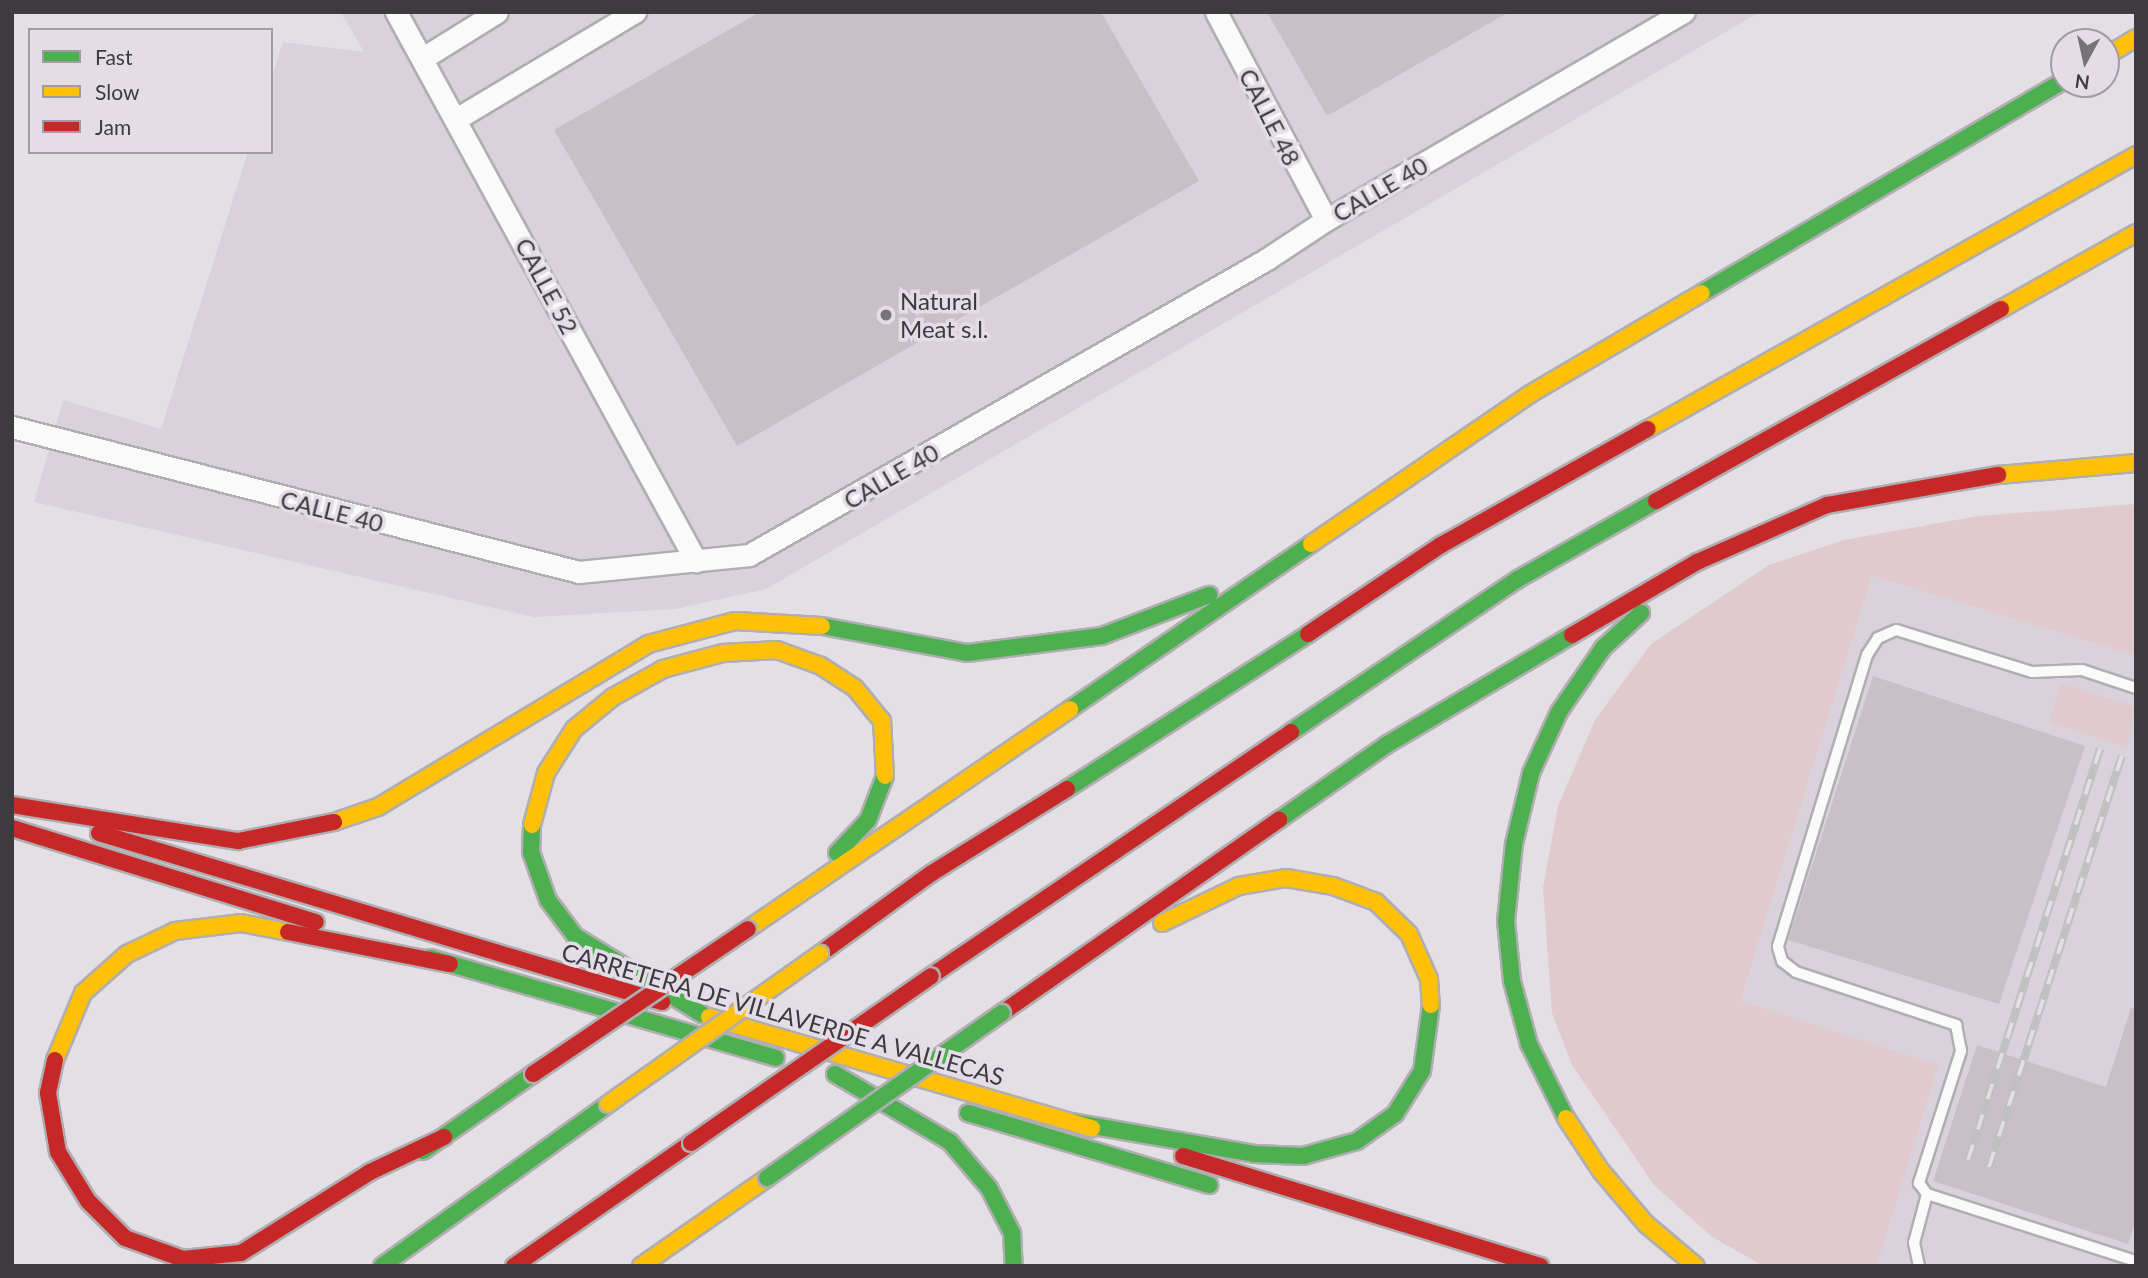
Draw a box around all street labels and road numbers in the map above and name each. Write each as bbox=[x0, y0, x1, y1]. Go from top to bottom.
street label: CALLE 48 bbox=[1233, 64, 1307, 170]
street label: CALLE 40 bbox=[1327, 150, 1433, 228]
street label: CALLE 52 bbox=[510, 233, 584, 339]
street label: CALLE 40 bbox=[838, 437, 944, 515]
street label: CALLE 40 bbox=[278, 484, 386, 538]
street label: CARRETERA DE VILLAVERDE A VALLECAS bbox=[557, 936, 1009, 1092]

